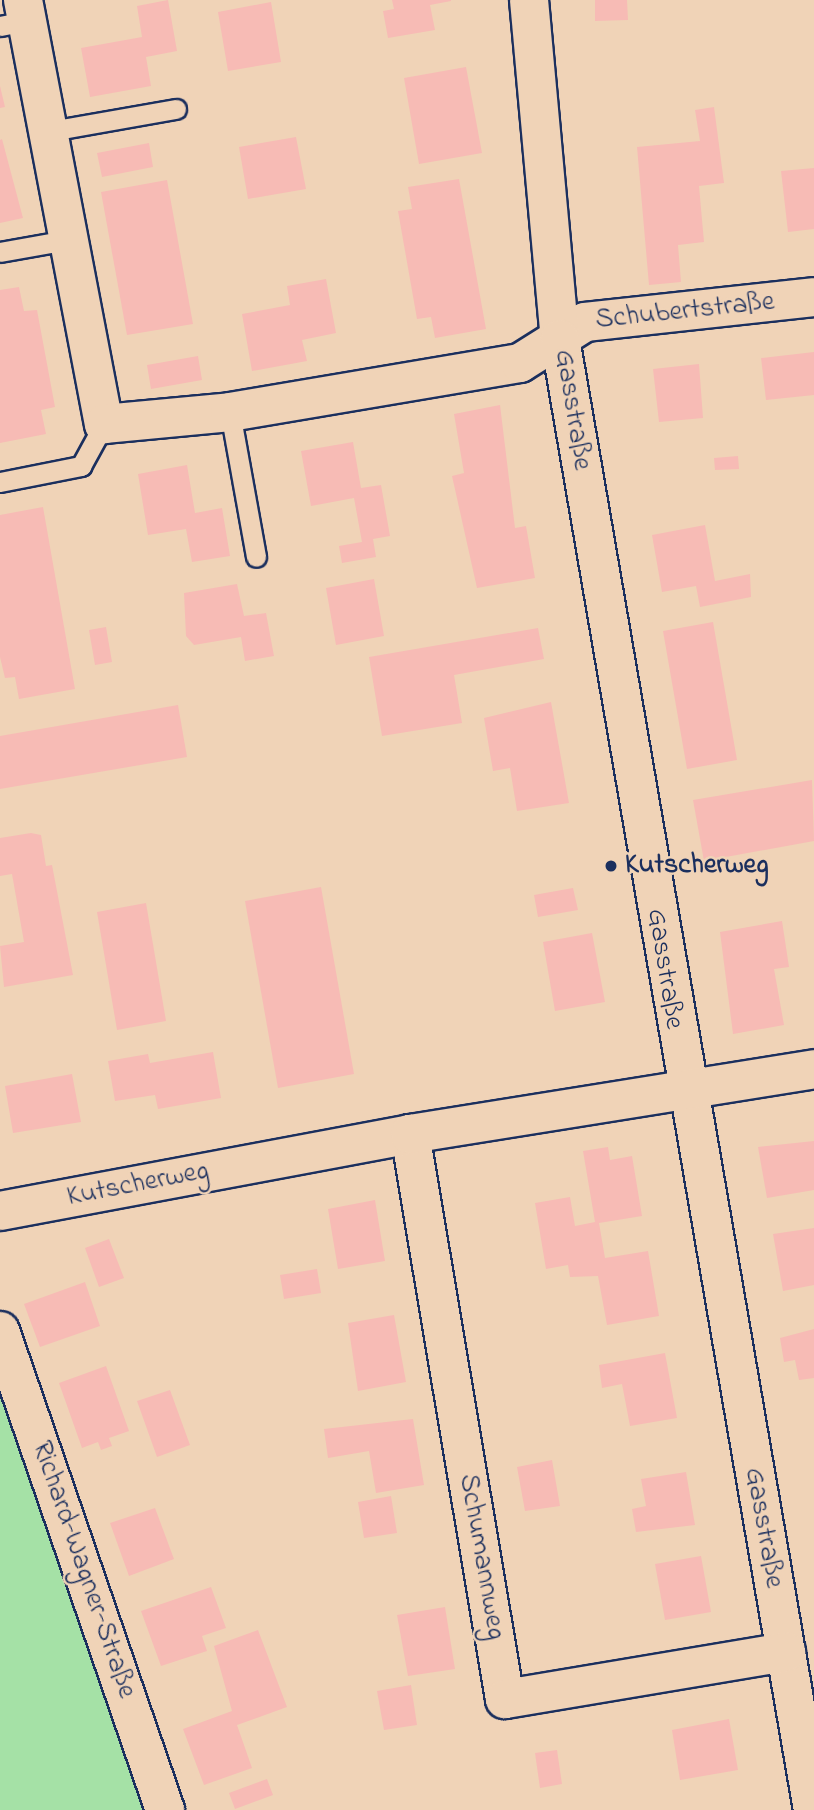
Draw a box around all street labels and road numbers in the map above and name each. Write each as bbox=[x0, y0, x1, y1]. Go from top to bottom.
street label: Schubertstraße bbox=[594, 286, 776, 338]
street label: Gasstraße bbox=[546, 347, 598, 473]
street label: Gasstraße bbox=[638, 906, 690, 1032]
street label: Kutscherweg bbox=[64, 1155, 212, 1215]
street label: Richard-Wagner-Straße bbox=[23, 1437, 143, 1703]
street label: Gasstraße bbox=[736, 1465, 790, 1591]
street label: Schumannweg bbox=[450, 1472, 512, 1642]

